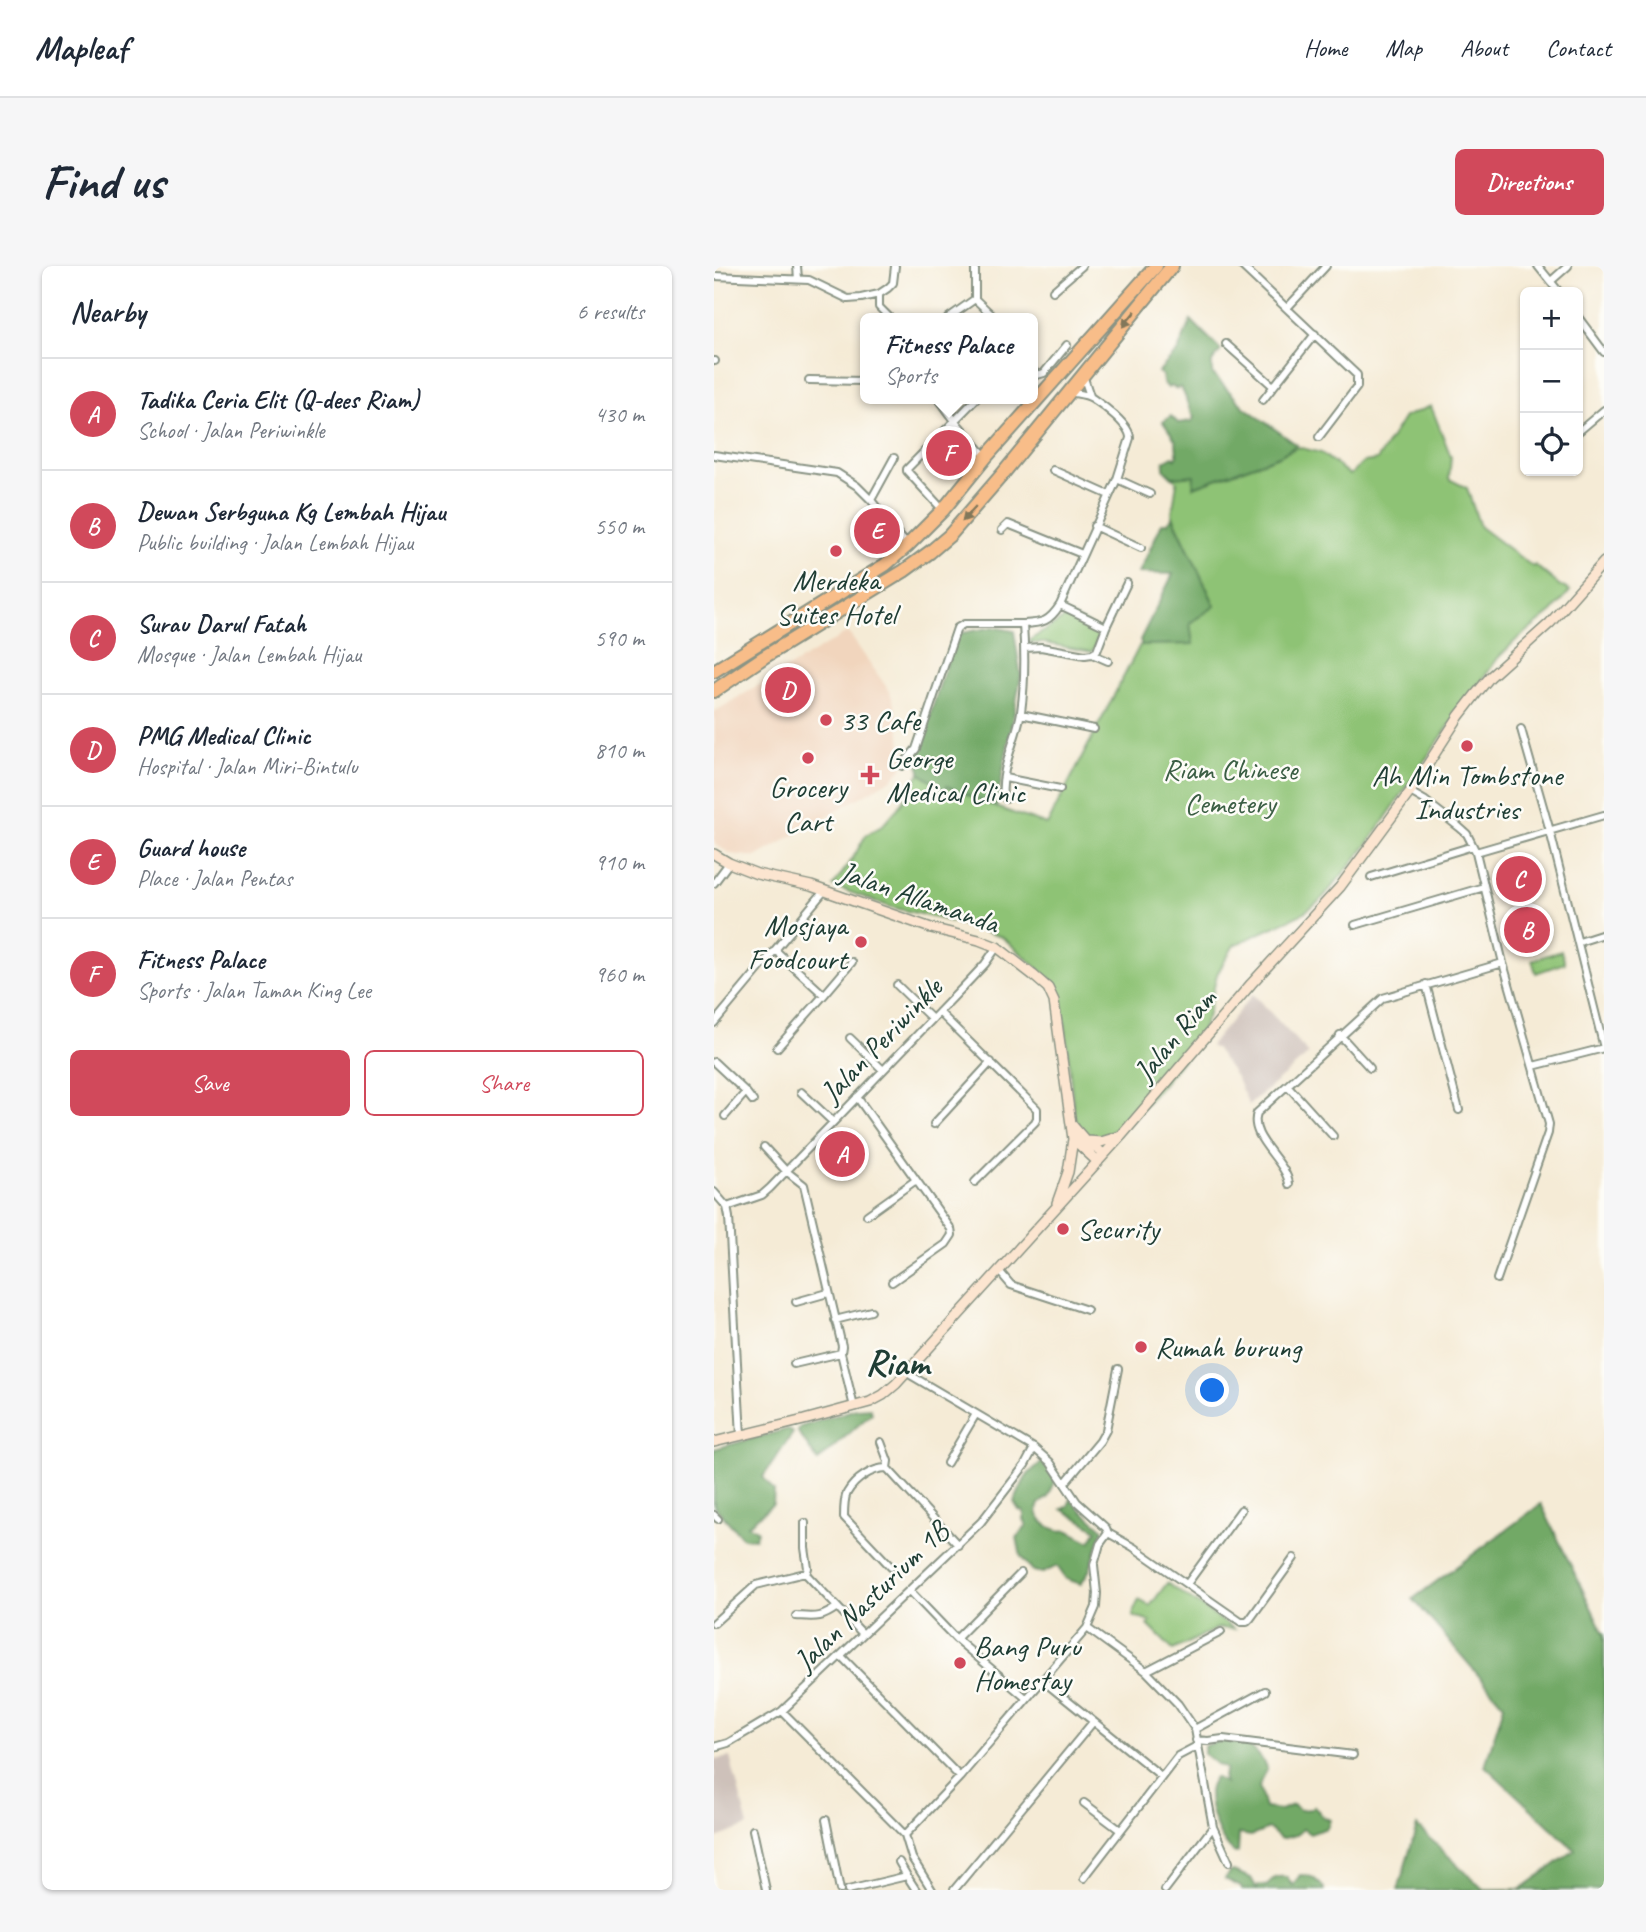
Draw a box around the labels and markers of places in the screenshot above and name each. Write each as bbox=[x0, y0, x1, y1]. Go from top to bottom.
pin: F bbox=[926, 427, 972, 479]
pin: E bbox=[854, 505, 900, 557]
marker: Merdeka Suites Hotel bbox=[828, 543, 844, 559]
place label: Merdeka Suites Hotel bbox=[776, 561, 901, 633]
pin: D bbox=[765, 664, 811, 716]
place label: 33 Cafe bbox=[840, 701, 922, 739]
marker: 33 Cafe bbox=[818, 712, 834, 728]
marker: Ah Min Tombstone Industries bbox=[1459, 738, 1475, 754]
place label: George Medical Clinic bbox=[886, 739, 1026, 811]
marker: Grocery Cart bbox=[800, 750, 816, 766]
place label: Ah Min Tombstone Industries bbox=[1372, 756, 1564, 828]
marker: George Medical Clinic bbox=[860, 765, 880, 785]
place label: Grocery Cart bbox=[769, 768, 849, 840]
pin: C bbox=[1496, 853, 1542, 905]
pin: B bbox=[1504, 904, 1550, 956]
place label: Mosjaya Foodcourt bbox=[748, 906, 850, 978]
marker: Mosjaya Foodcourt bbox=[853, 934, 869, 950]
pin: A bbox=[819, 1128, 865, 1180]
place label: Security bbox=[1077, 1210, 1162, 1248]
marker: Security bbox=[1055, 1221, 1071, 1237]
place label: Rumah burung bbox=[1155, 1328, 1304, 1366]
marker: Rumah burung bbox=[1133, 1339, 1149, 1355]
place label: Bang Puru Homestay bbox=[974, 1627, 1083, 1699]
marker: Bang Puru Homestay bbox=[952, 1655, 968, 1671]

